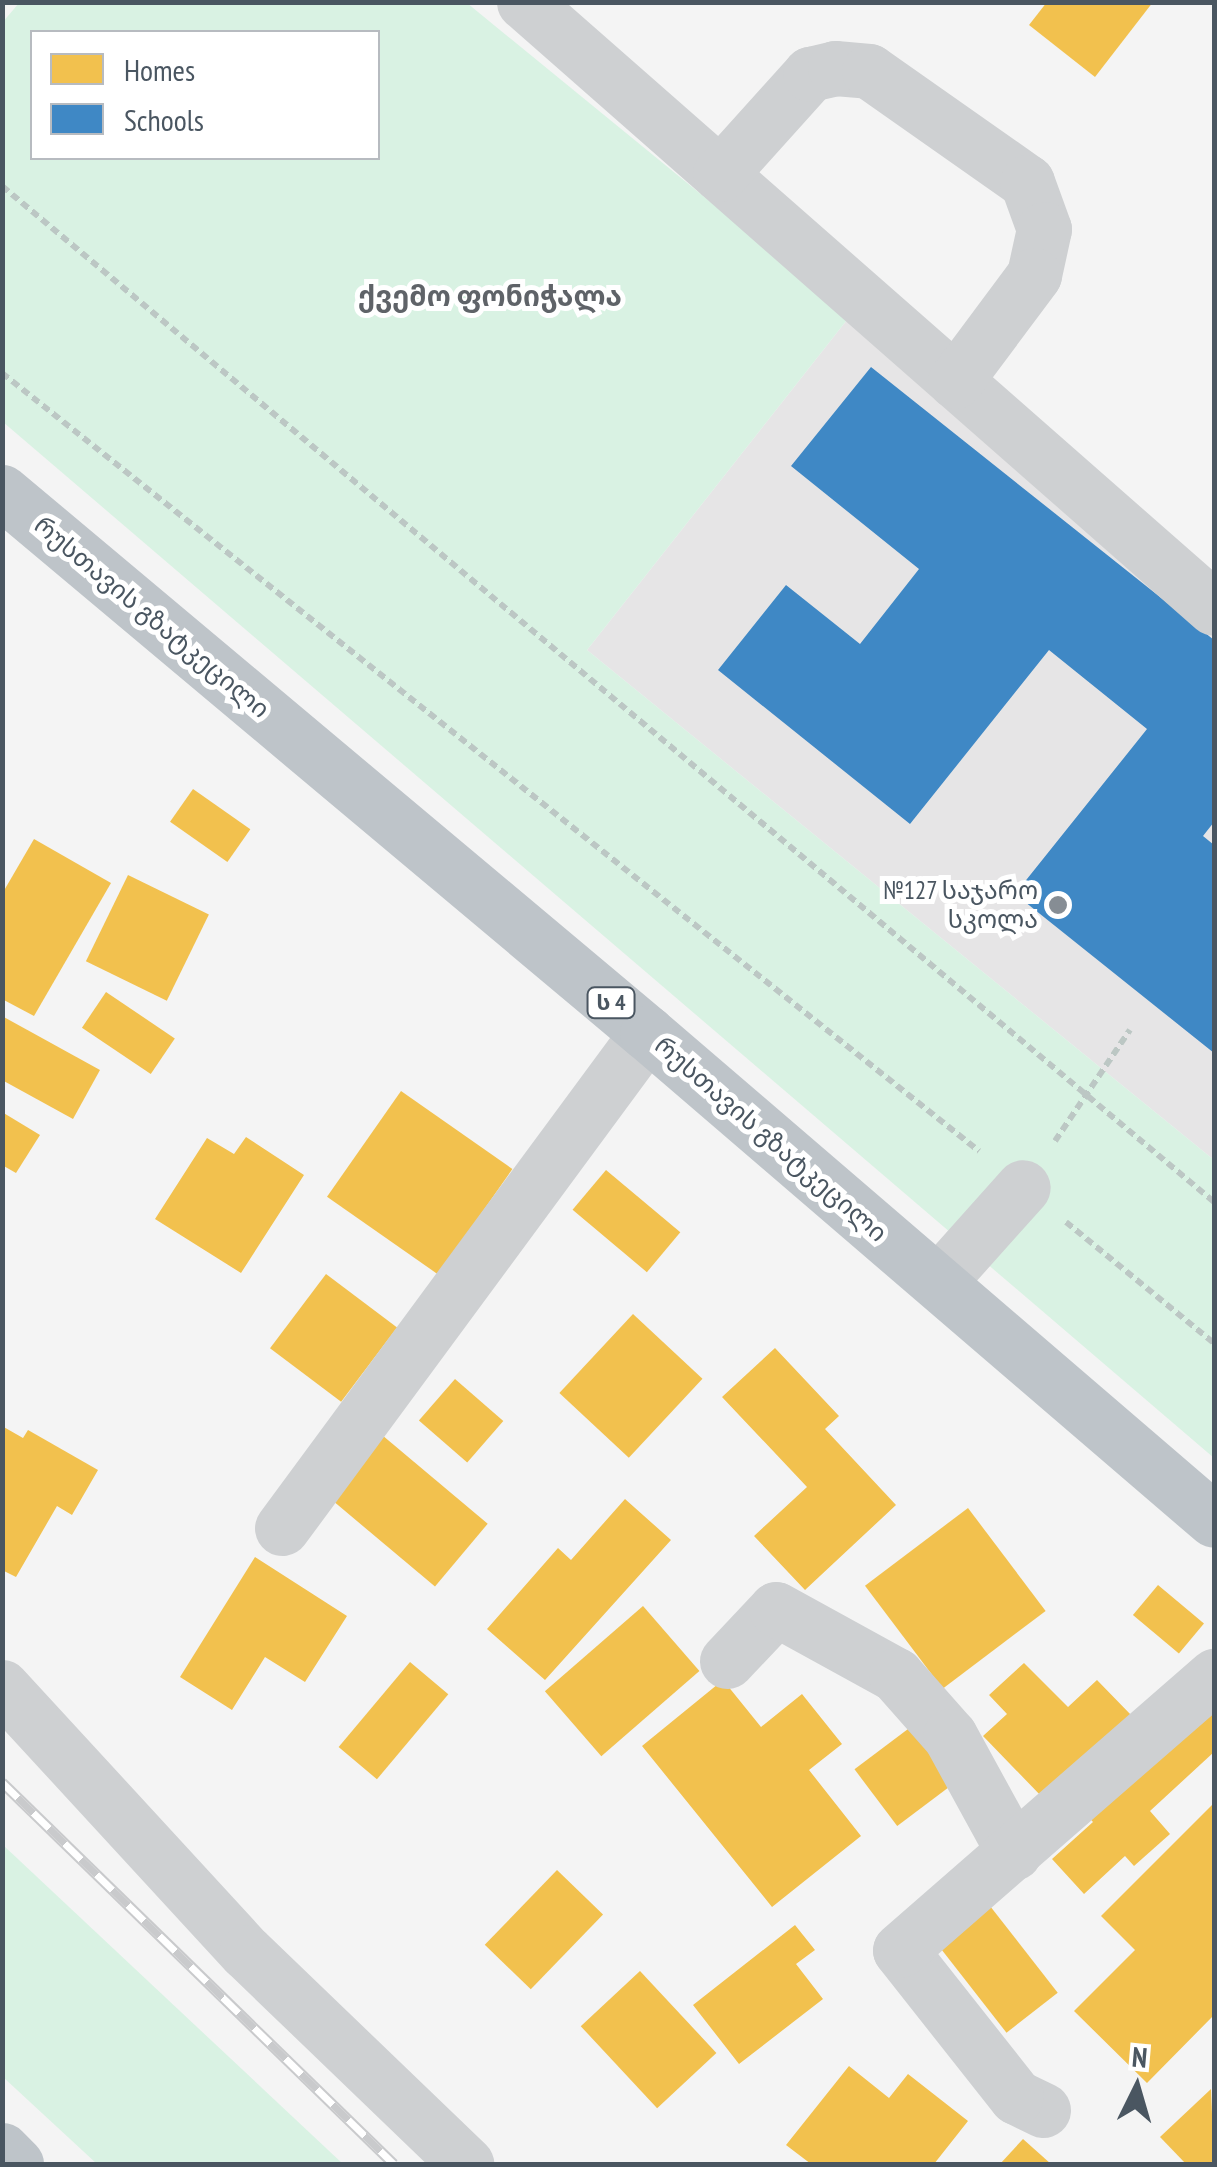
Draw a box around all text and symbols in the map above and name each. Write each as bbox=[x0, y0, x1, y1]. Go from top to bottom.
legend bbox=[30, 30, 380, 160]
text: Homes bbox=[124, 50, 195, 89]
text: Schools bbox=[124, 100, 204, 139]
district label: ქვემო ფონიჭალა bbox=[358, 279, 622, 313]
street label: რუსთავის გზატკეცილი bbox=[28, 510, 276, 724]
place label: №127 საჯარო სკოლა bbox=[882, 876, 1038, 935]
marker: №127 საჯარო სკოლა bbox=[1047, 894, 1069, 916]
road number: ს 4 bbox=[586, 986, 636, 1020]
street label: რუსთავის გზატკეცილი bbox=[649, 1030, 893, 1248]
north arrow bbox=[1087, 2037, 1187, 2137]
text: N bbox=[1131, 2038, 1149, 2076]

